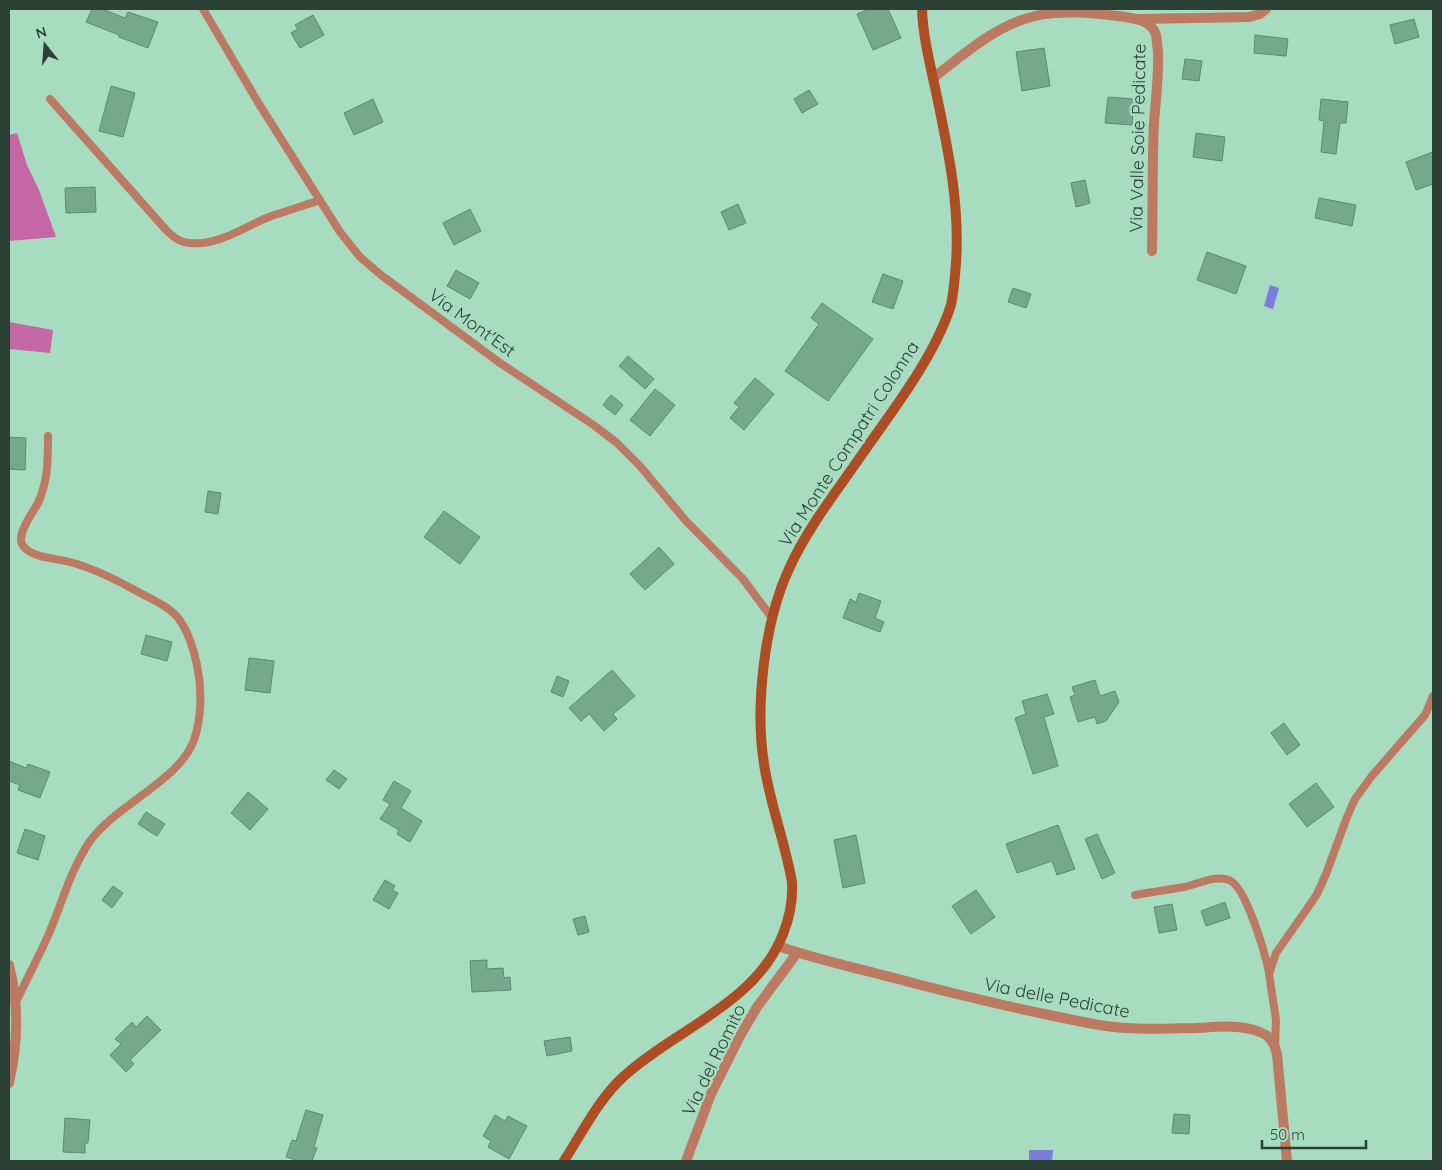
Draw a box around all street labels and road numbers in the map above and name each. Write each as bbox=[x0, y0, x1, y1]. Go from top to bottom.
street label: Via Valle Soie Pedicate bbox=[1124, 43, 1151, 233]
street label: Via Mont'Est bbox=[424, 283, 520, 362]
street label: Via Monte Compatri Colonna bbox=[773, 337, 924, 551]
street label: Via delle Pedicate bbox=[982, 972, 1132, 1023]
street label: Via del Romito bbox=[677, 1000, 751, 1120]

